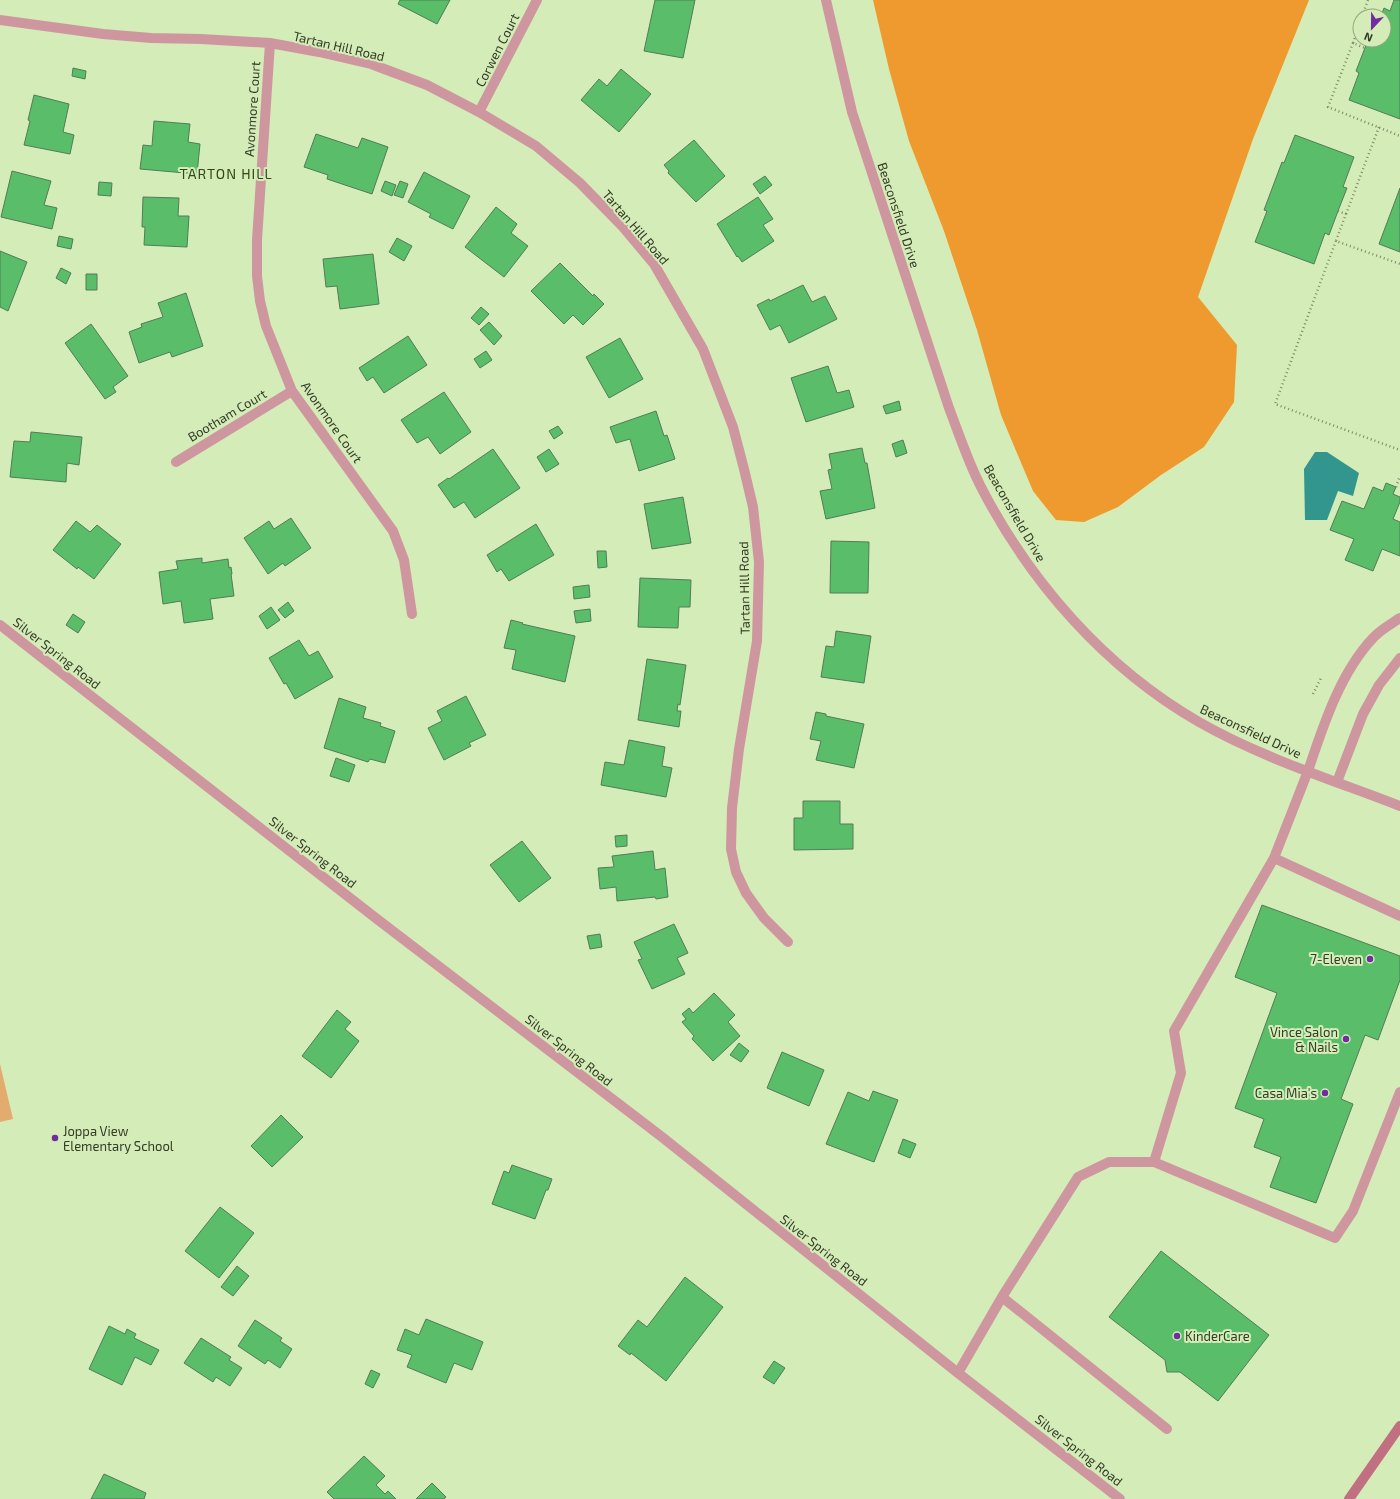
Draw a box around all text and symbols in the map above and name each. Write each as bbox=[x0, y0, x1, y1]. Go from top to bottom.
north arrow bbox=[1352, 8, 1392, 48]
street label: Corwen Court bbox=[472, 10, 522, 89]
street label: Tartan Hill Road bbox=[292, 28, 386, 64]
text: N bbox=[1362, 30, 1374, 45]
street label: Avonmore Court bbox=[241, 61, 263, 157]
street label: Beaconsfield Drive bbox=[874, 160, 924, 270]
district label: TARTON HILL bbox=[179, 165, 273, 182]
street label: Tartan Hill Road bbox=[599, 187, 673, 267]
street label: Avonmore Court bbox=[298, 378, 366, 466]
street label: Bootham Court bbox=[185, 385, 269, 445]
street label: Beaconsfield Drive bbox=[981, 461, 1049, 565]
street label: Tartan Hill Road bbox=[735, 541, 753, 635]
street label: Silver Spring Road bbox=[10, 614, 104, 692]
street label: Beaconsfield Drive bbox=[1198, 701, 1304, 761]
street label: Silver Spring Road bbox=[266, 813, 360, 891]
place label: 7-Eleven bbox=[1310, 951, 1362, 967]
marker: 7-Eleven bbox=[1365, 954, 1375, 964]
street label: Silver Spring Road bbox=[522, 1011, 616, 1089]
place label: Vince Salon & Nails bbox=[1270, 1024, 1338, 1055]
marker: Vince Salon & Nails bbox=[1341, 1034, 1351, 1044]
place label: Casa Mia's bbox=[1255, 1085, 1317, 1101]
marker: Casa Mia's bbox=[1320, 1088, 1330, 1098]
place label: Joppa View Elementary School bbox=[63, 1123, 174, 1154]
marker: Joppa View Elementary School bbox=[50, 1133, 60, 1143]
street label: Silver Spring Road bbox=[777, 1211, 871, 1289]
place label: KinderCare bbox=[1185, 1328, 1250, 1344]
marker: KinderCare bbox=[1172, 1331, 1182, 1341]
street label: Silver Spring Road bbox=[1032, 1411, 1126, 1489]

